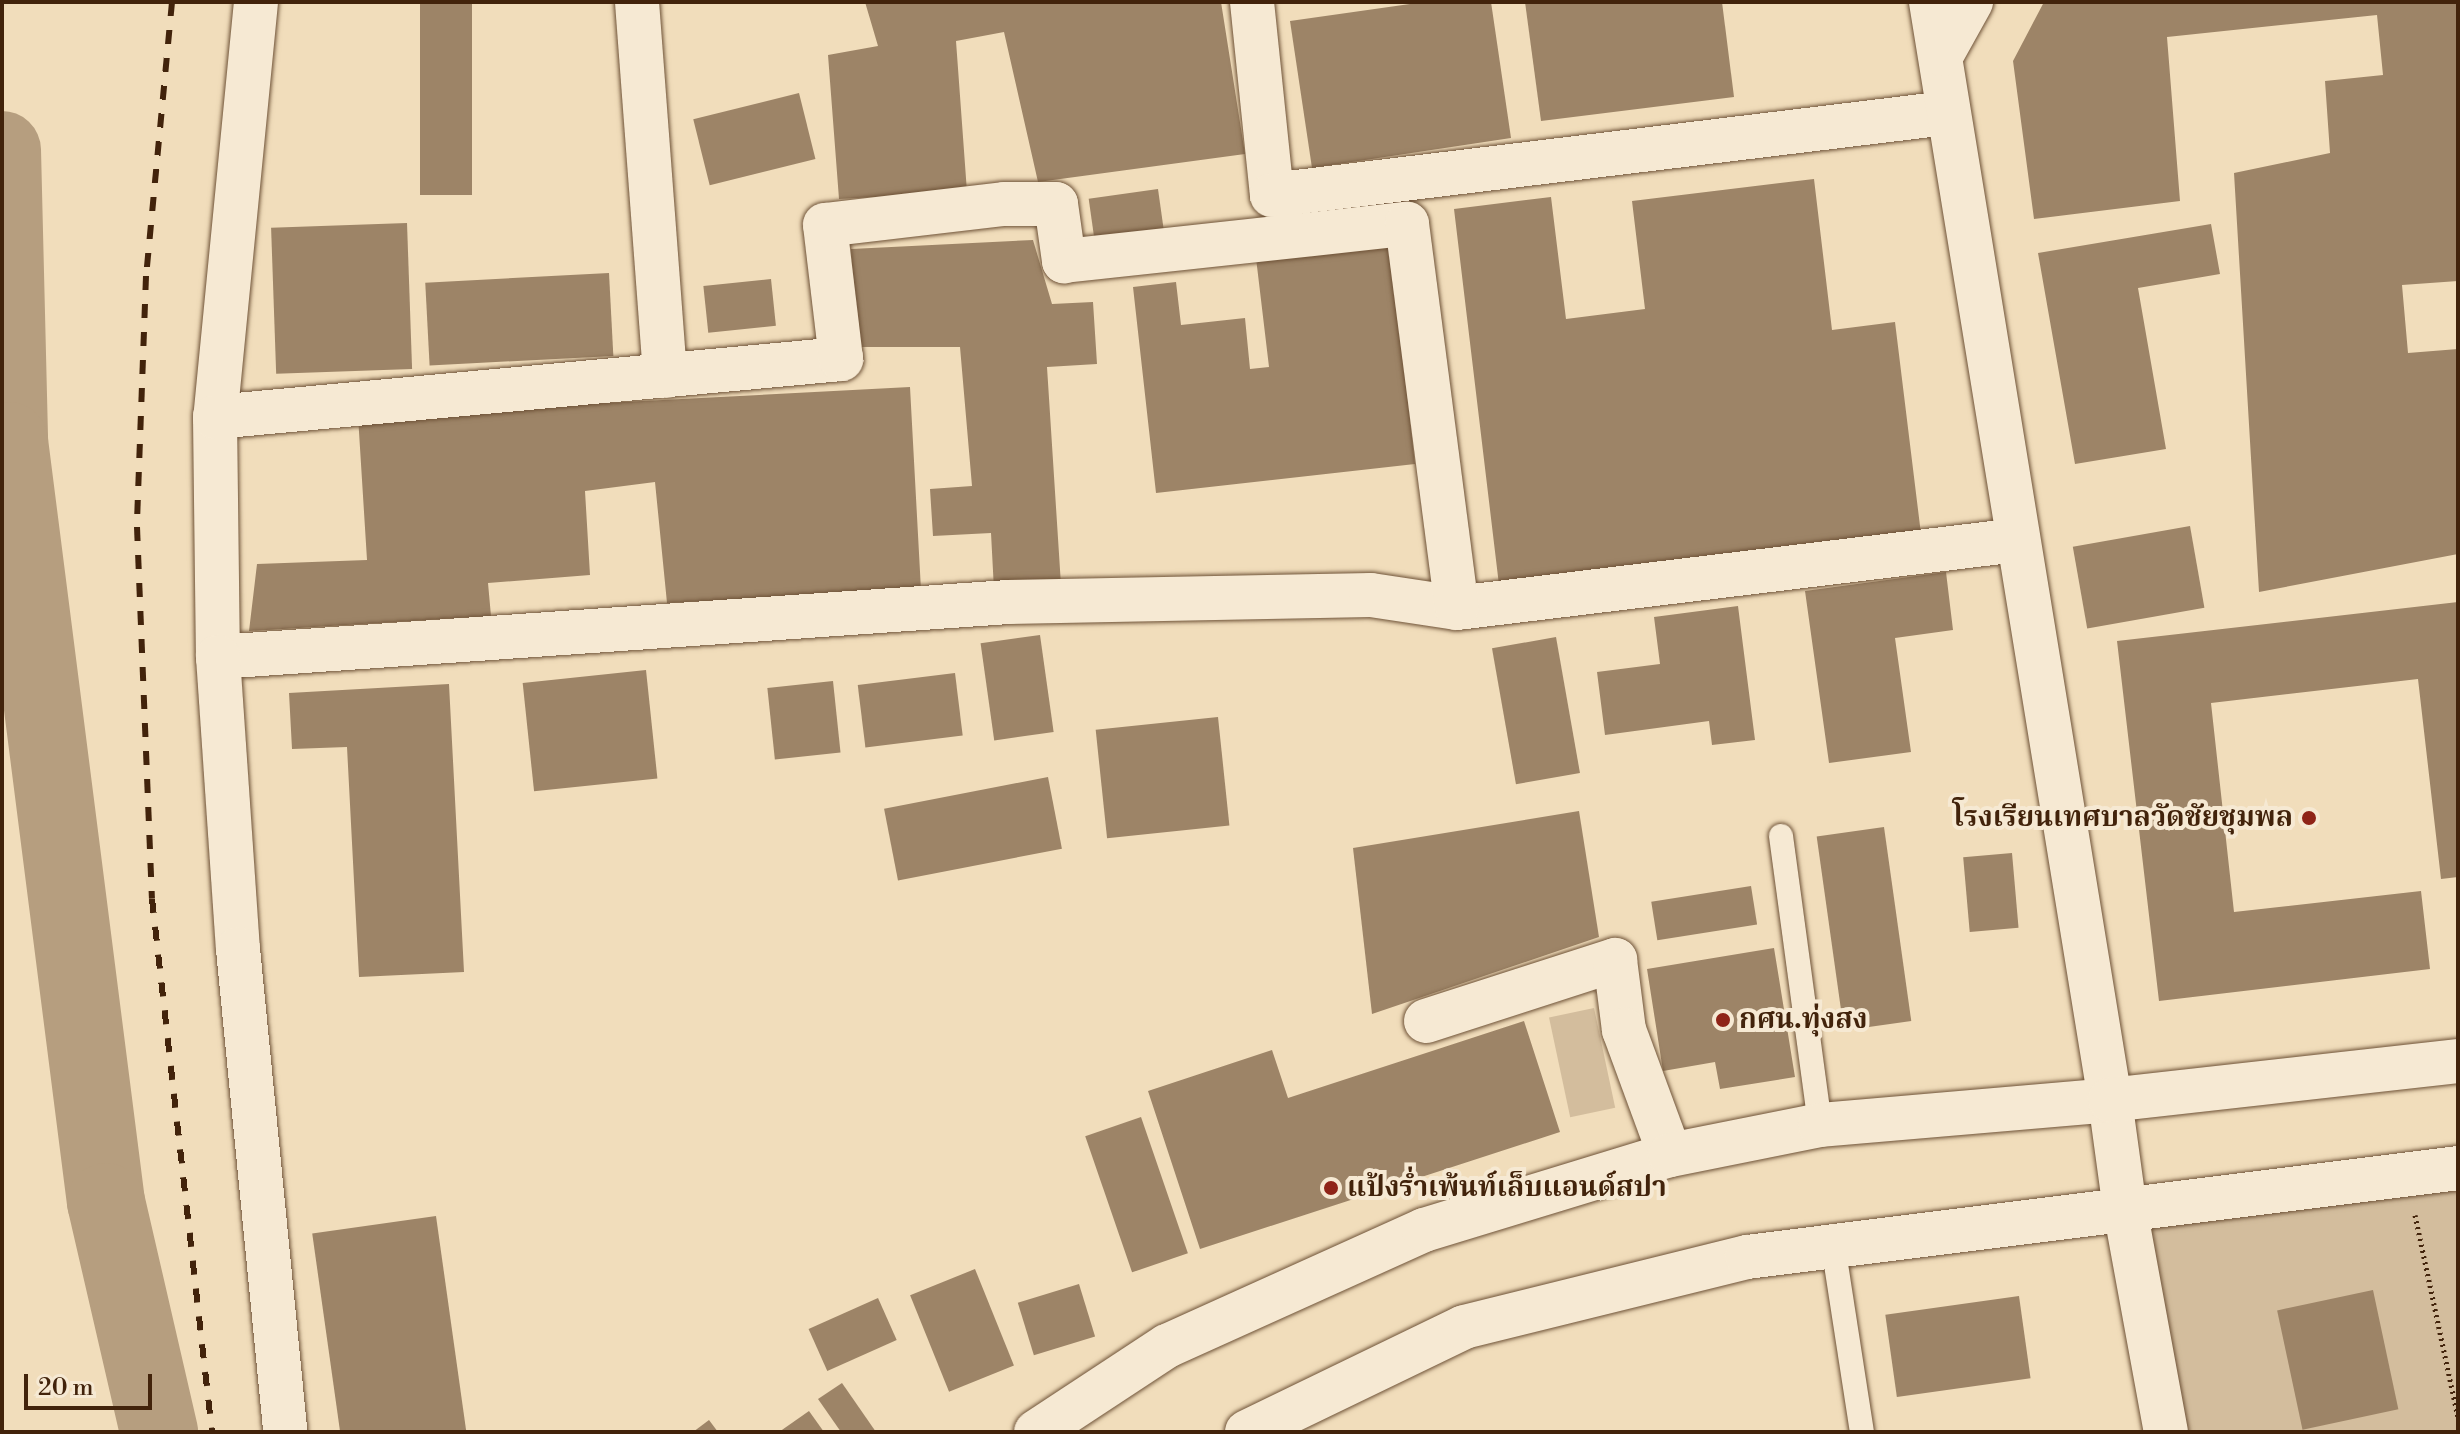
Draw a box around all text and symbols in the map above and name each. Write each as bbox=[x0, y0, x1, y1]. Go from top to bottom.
place label: โรงเรียนเทศบาลวัดชัยชุมพล bbox=[1953, 801, 2293, 835]
marker: โรงเรียนเทศบาลวัดชัยชุมพล bbox=[2300, 809, 2318, 827]
place label: กศน.ทุ่งสง bbox=[1739, 1003, 1867, 1037]
marker: กศน.ทุ่งสง bbox=[1714, 1011, 1732, 1029]
place label: แป้งร่ำเพ้นท์เล็บแอนด์สปา bbox=[1347, 1171, 1667, 1205]
marker: แป้งร่ำเพ้นท์เล็บแอนด์สปา bbox=[1322, 1179, 1340, 1197]
scale bar bbox=[28, 1358, 156, 1408]
text: 20 m bbox=[38, 1373, 94, 1403]

